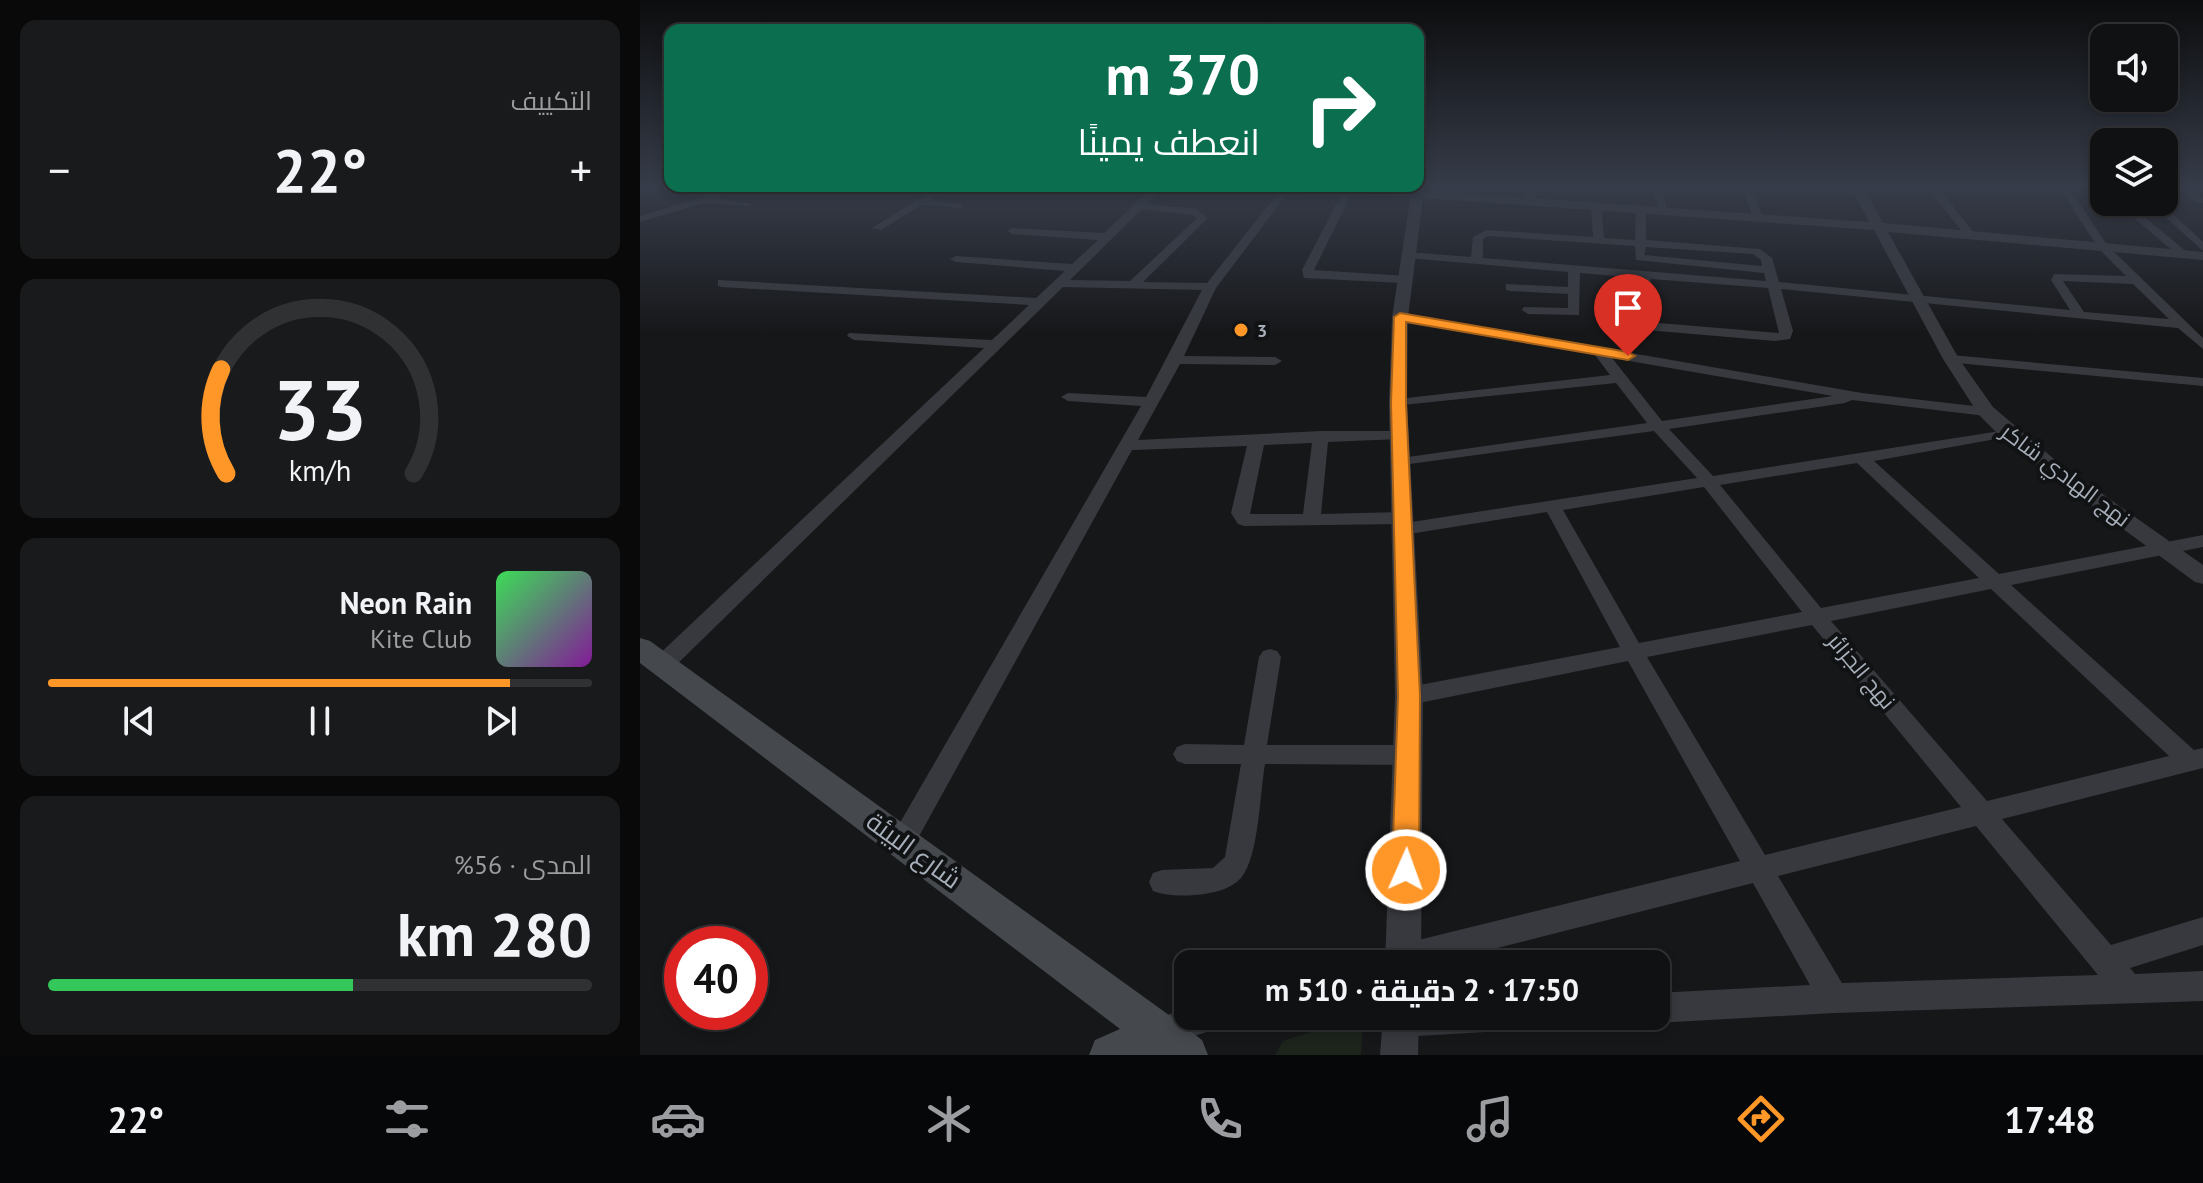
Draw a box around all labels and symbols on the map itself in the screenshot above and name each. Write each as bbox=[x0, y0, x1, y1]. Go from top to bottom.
pin bbox=[1594, 274, 1662, 356]
place label: 3 bbox=[1257, 319, 1267, 342]
marker: 3 bbox=[1232, 321, 1250, 339]
street label: نهج الهادي شاكر bbox=[1993, 416, 2136, 535]
street label: نهج الجزائر bbox=[1820, 626, 1902, 715]
street label: شارع البيئة bbox=[859, 804, 968, 896]
position arrow bbox=[1364, 828, 1448, 912]
speed limit sign: 40 bbox=[664, 926, 768, 1030]

